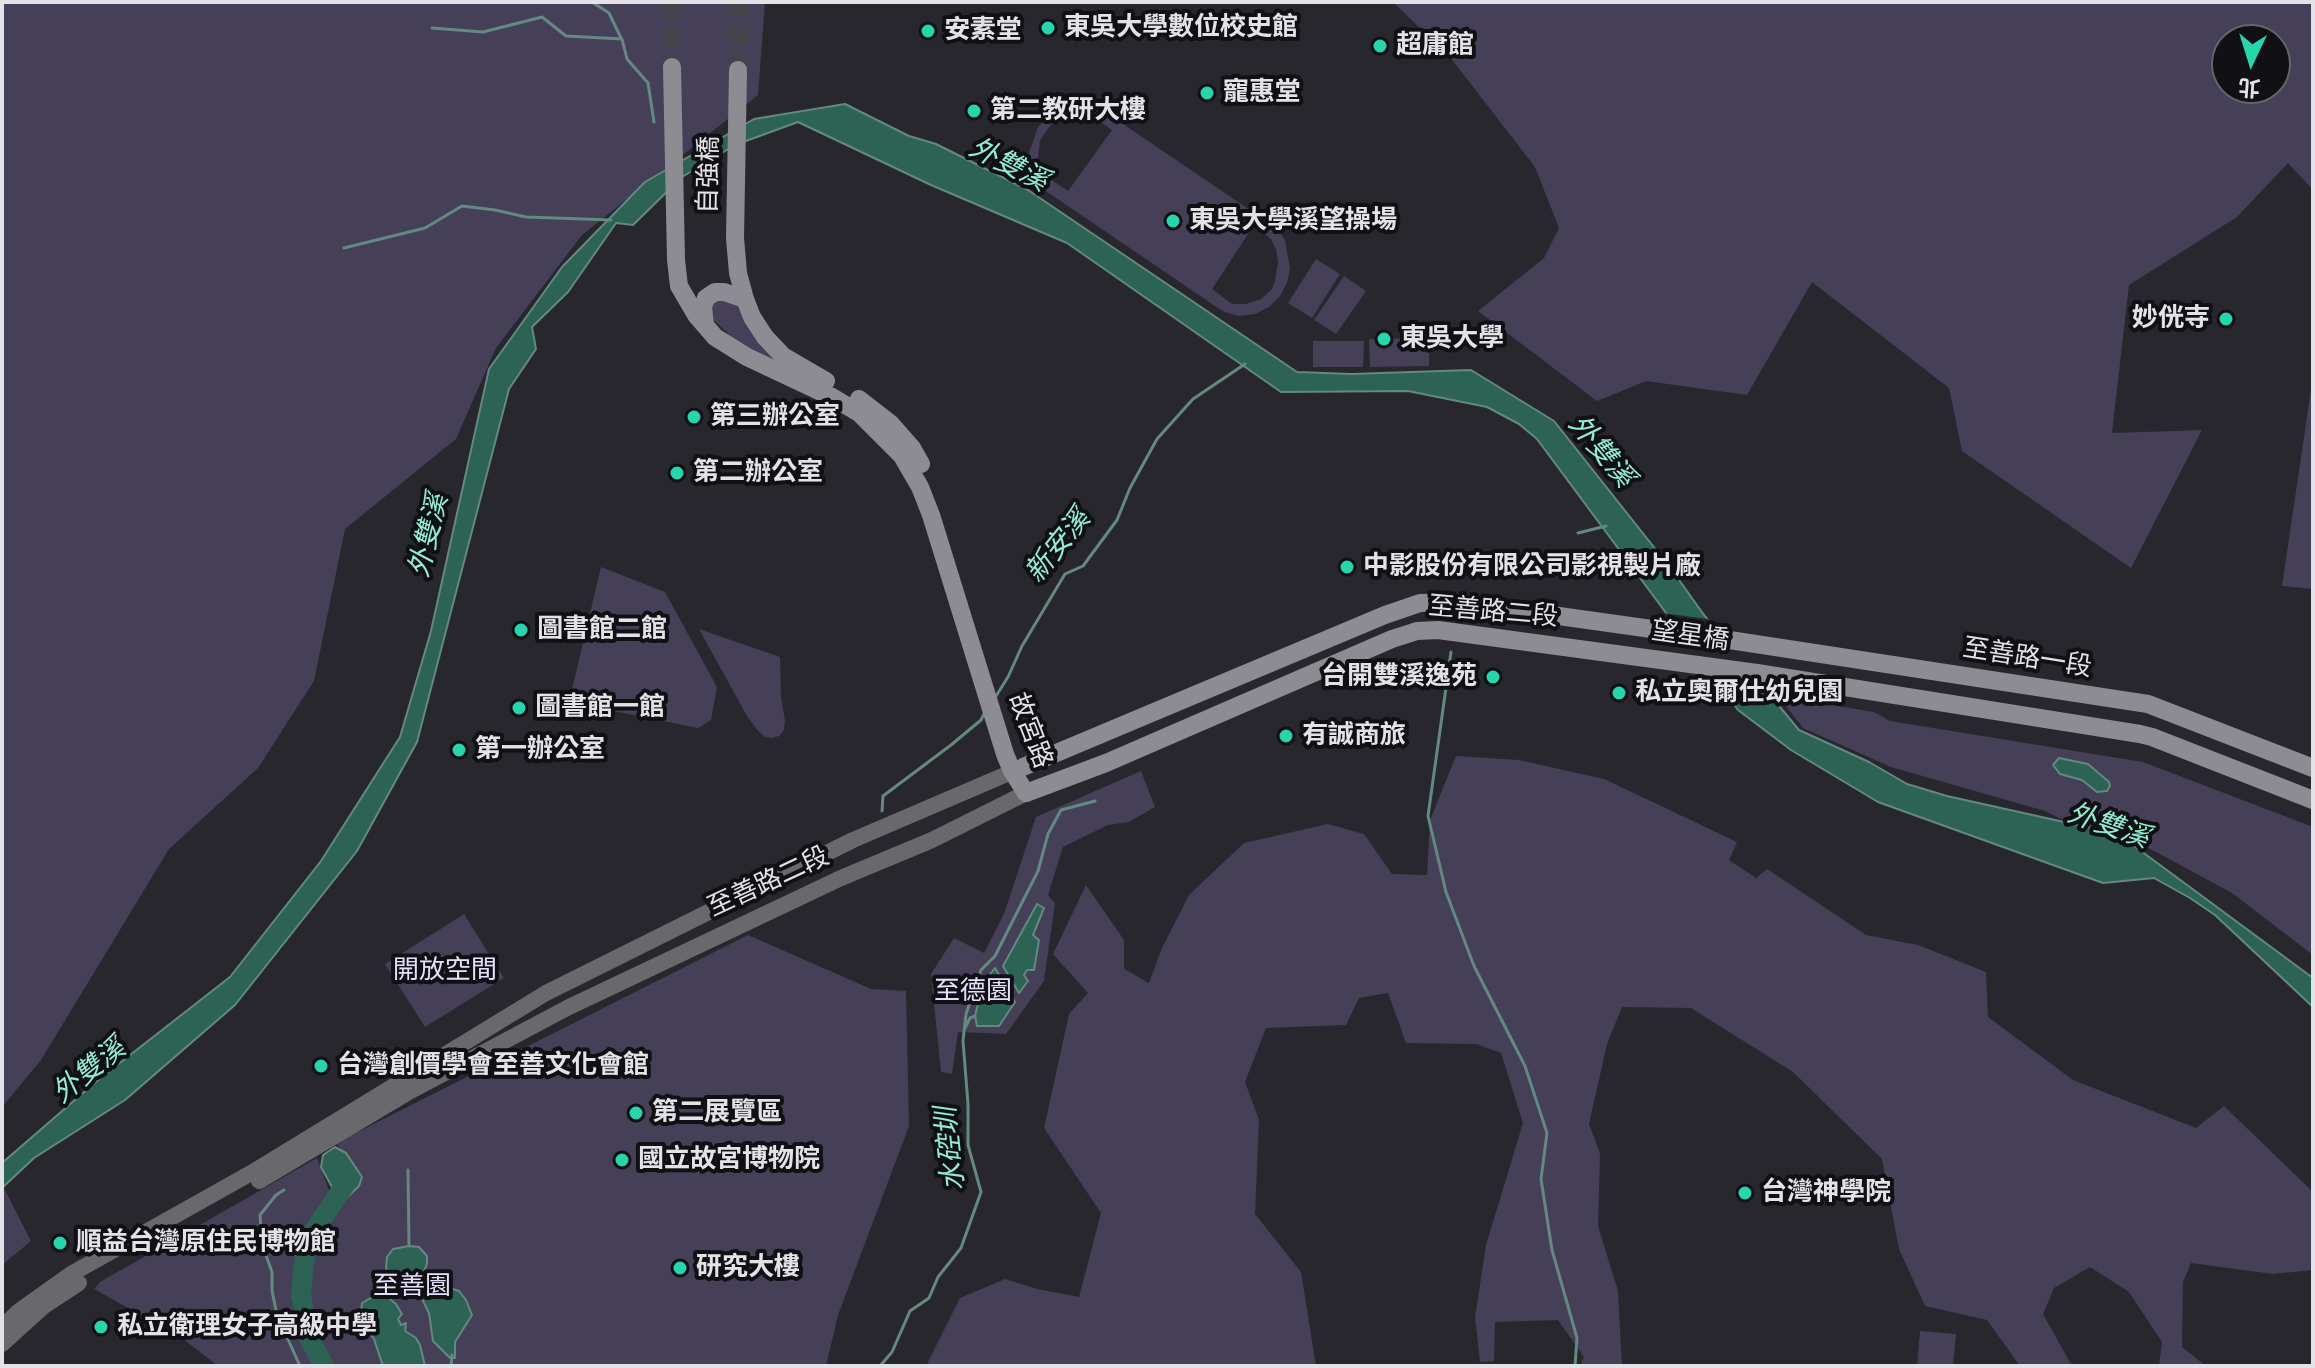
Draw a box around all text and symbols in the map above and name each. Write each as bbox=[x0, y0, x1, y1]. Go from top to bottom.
place label: 東吳大學數位校史館 bbox=[1064, 12, 1298, 44]
place label: 安素堂 bbox=[944, 15, 1022, 47]
marker: 東吳大學數位校史館 bbox=[1039, 19, 1057, 37]
marker: 安素堂 bbox=[919, 22, 937, 40]
north arrow bbox=[2211, 24, 2291, 104]
place label: 超庸館 bbox=[1396, 30, 1474, 62]
marker: 超庸館 bbox=[1371, 37, 1389, 55]
text: 北 bbox=[2238, 72, 2261, 101]
place label: 寵惠堂 bbox=[1223, 77, 1301, 109]
marker: 寵惠堂 bbox=[1198, 84, 1216, 102]
place label: 第二教研大樓 bbox=[990, 95, 1146, 127]
marker: 第二教研大樓 bbox=[965, 102, 983, 120]
water label: 外雙溪 bbox=[963, 132, 1053, 200]
street label: 自強橋 bbox=[694, 136, 726, 214]
place label: 東吳大學溪望操場 bbox=[1189, 205, 1397, 237]
marker: 東吳大學溪望操場 bbox=[1164, 212, 1182, 230]
place label: 妙侊寺 bbox=[2132, 303, 2210, 335]
marker: 妙侊寺 bbox=[2217, 310, 2235, 328]
place label: 東吳大學 bbox=[1400, 323, 1504, 355]
marker: 東吳大學 bbox=[1375, 330, 1393, 348]
place label: 第三辦公室 bbox=[710, 401, 840, 433]
marker: 第三辦公室 bbox=[685, 408, 703, 426]
water label: 外雙溪 bbox=[1560, 409, 1640, 495]
place label: 第二辦公室 bbox=[693, 457, 823, 489]
marker: 第二辦公室 bbox=[668, 464, 686, 482]
water label: 外雙溪 bbox=[404, 491, 456, 581]
water label: 新安溪 bbox=[1020, 504, 1098, 590]
place label: 中影股份有限公司影視製片廠 bbox=[1363, 551, 1701, 583]
marker: 中影股份有限公司影視製片廠 bbox=[1338, 558, 1356, 576]
street label: 至善路二段 bbox=[1427, 592, 1559, 634]
place label: 圖書館二館 bbox=[537, 614, 667, 646]
street label: 望星橋 bbox=[1649, 616, 1731, 658]
marker: 圖書館二館 bbox=[512, 621, 530, 639]
street label: 至善路一段 bbox=[1960, 633, 2094, 685]
place label: 台開雙溪逸苑 bbox=[1321, 661, 1477, 693]
marker: 台開雙溪逸苑 bbox=[1484, 668, 1502, 686]
place label: 私立奧爾仕幼兒園 bbox=[1635, 677, 1843, 709]
marker: 私立奧爾仕幼兒園 bbox=[1610, 684, 1628, 702]
street label: 故宮路 bbox=[1000, 689, 1058, 773]
place label: 圖書館一館 bbox=[535, 692, 665, 724]
marker: 圖書館一館 bbox=[510, 699, 528, 717]
place label: 有誠商旅 bbox=[1302, 720, 1406, 752]
marker: 有誠商旅 bbox=[1277, 727, 1295, 745]
place label: 第一辦公室 bbox=[475, 734, 605, 766]
marker: 第一辦公室 bbox=[450, 741, 468, 759]
water label: 外雙溪 bbox=[2063, 797, 2153, 857]
street label: 至善路二段 bbox=[703, 841, 835, 925]
park label: 開放空間 bbox=[393, 955, 497, 987]
park label: 至德園 bbox=[934, 976, 1012, 1008]
water label: 外雙溪 bbox=[47, 1033, 133, 1111]
place label: 台灣創價學會至善文化會館 bbox=[337, 1050, 649, 1082]
marker: 台灣創價學會至善文化會館 bbox=[312, 1057, 330, 1075]
place label: 第二展覽區 bbox=[652, 1097, 782, 1129]
marker: 第二展覽區 bbox=[627, 1104, 645, 1122]
water label: 水硿圳 bbox=[931, 1105, 973, 1193]
place label: 國立故宮博物院 bbox=[638, 1144, 820, 1176]
marker: 國立故宮博物院 bbox=[613, 1151, 631, 1169]
place label: 台灣神學院 bbox=[1761, 1177, 1891, 1209]
marker: 台灣神學院 bbox=[1736, 1184, 1754, 1202]
place label: 順益台灣原住民博物館 bbox=[76, 1227, 336, 1259]
marker: 順益台灣原住民博物館 bbox=[51, 1234, 69, 1252]
place label: 研究大樓 bbox=[696, 1252, 800, 1284]
marker: 研究大樓 bbox=[671, 1259, 689, 1277]
park label: 至善園 bbox=[373, 1271, 451, 1303]
place label: 私立衛理女子高級中學 bbox=[117, 1311, 377, 1343]
marker: 私立衛理女子高級中學 bbox=[92, 1318, 110, 1336]

